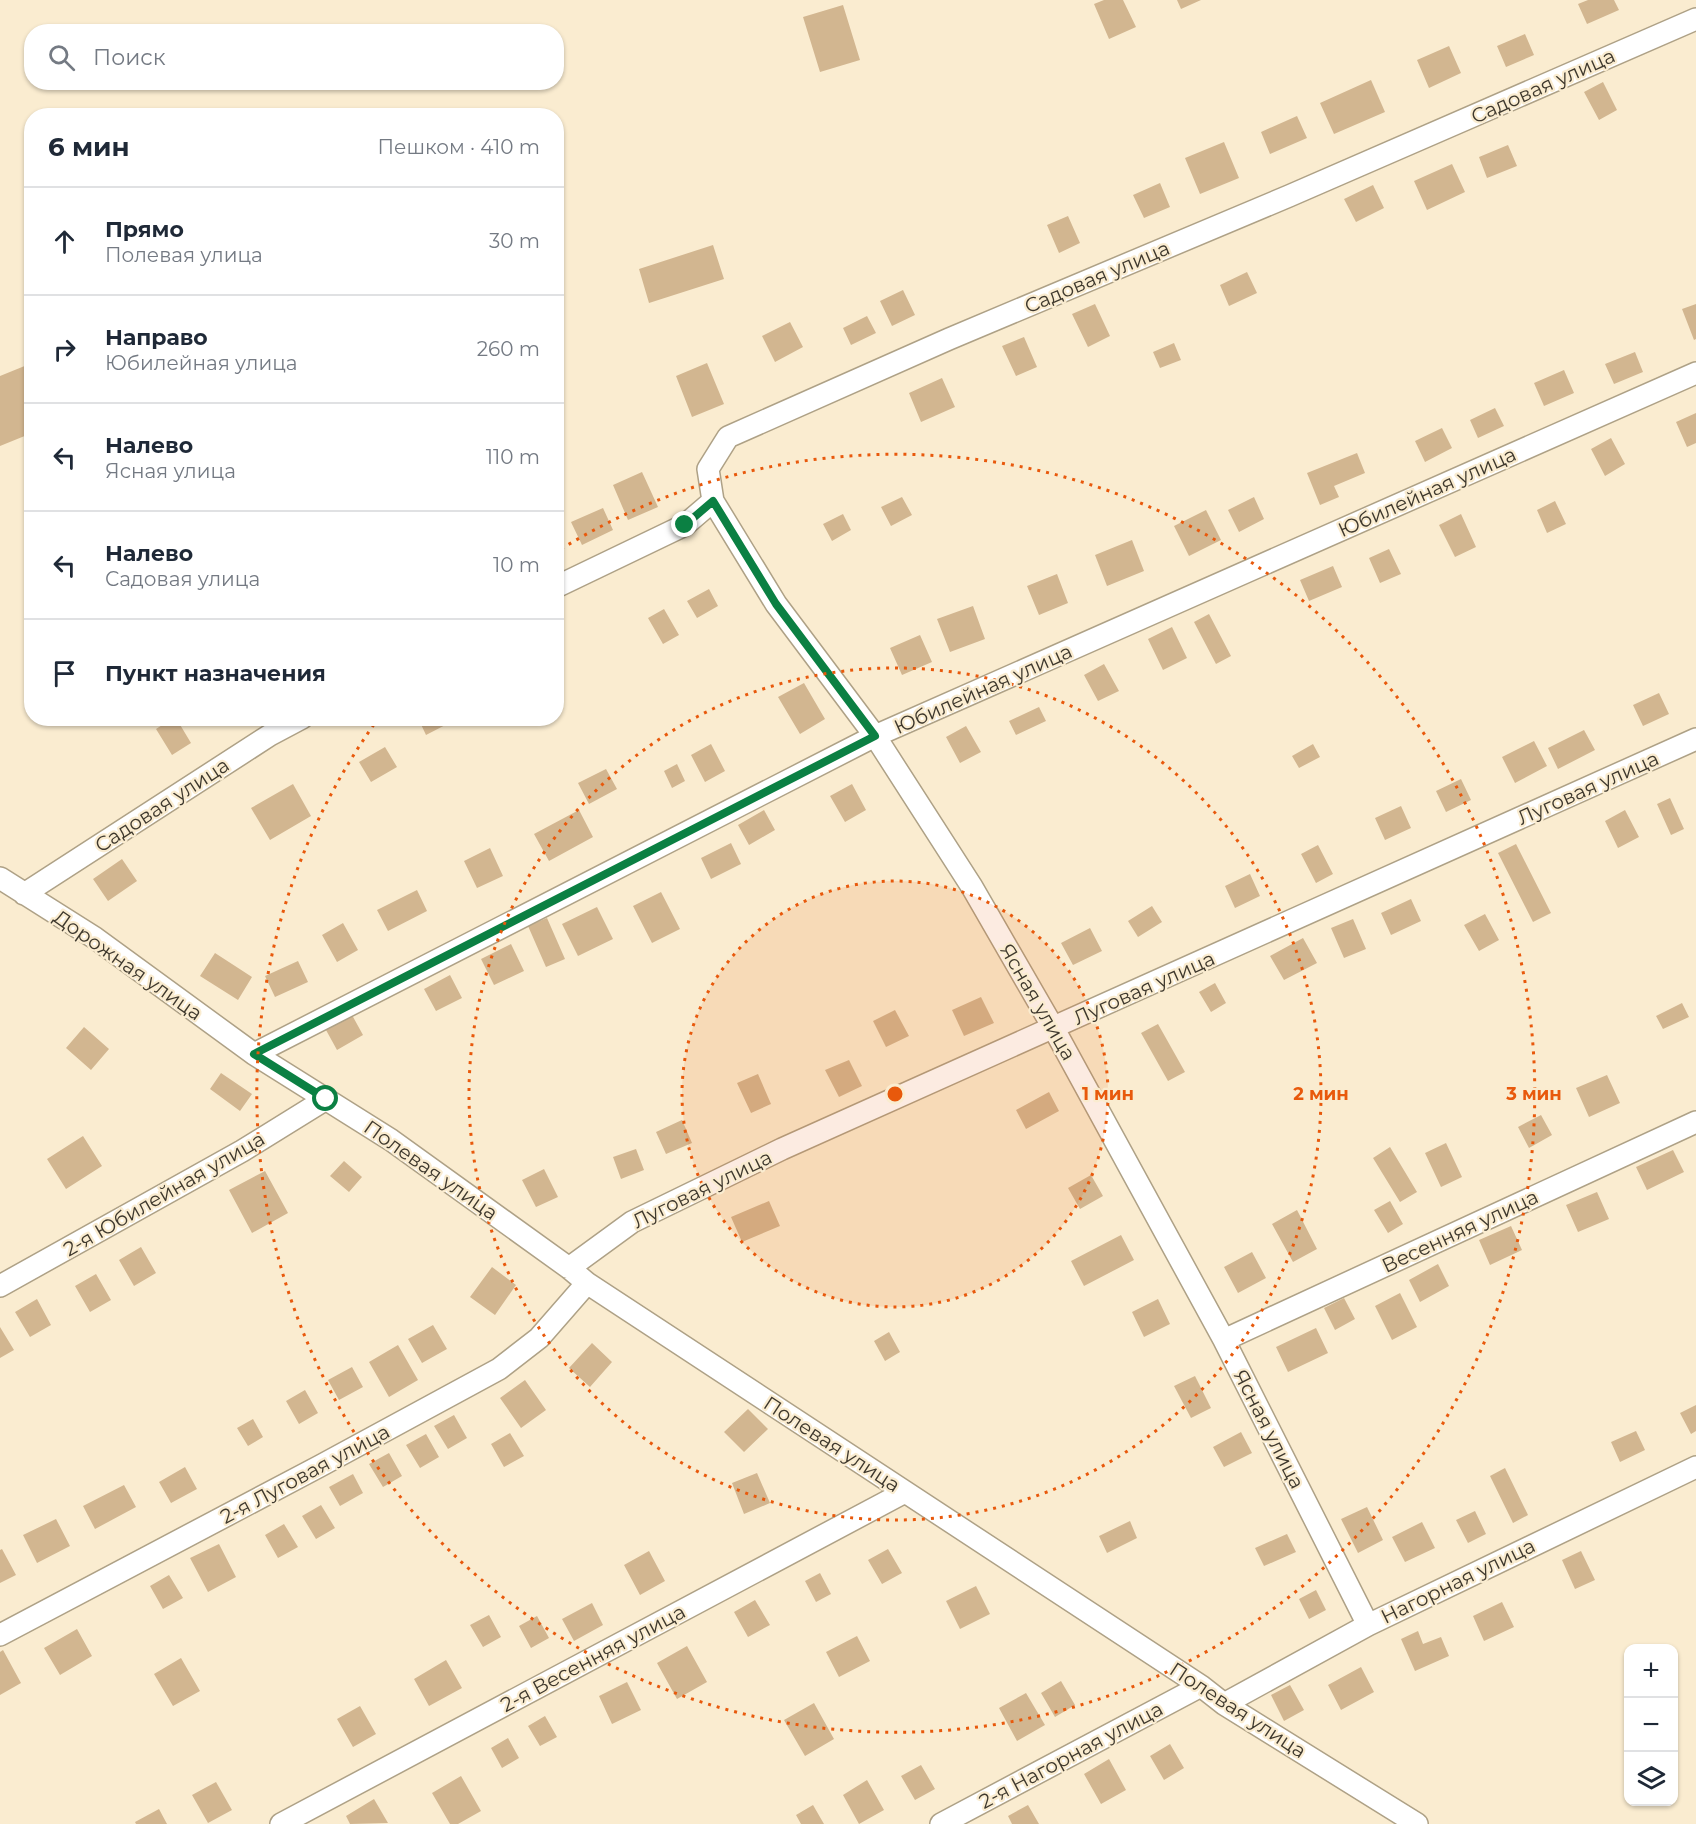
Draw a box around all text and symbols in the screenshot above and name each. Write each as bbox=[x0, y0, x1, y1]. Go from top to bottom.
search box bbox=[24, 24, 564, 90]
icon: search bbox=[45, 41, 78, 74]
street label: Садовая улица bbox=[1467, 43, 1619, 129]
text: Поиск bbox=[93, 44, 165, 71]
text: 6 мин bbox=[48, 131, 130, 163]
text: Пешком · 410 m bbox=[378, 135, 540, 159]
text: Прямо bbox=[105, 216, 184, 243]
icon: ahead bbox=[48, 225, 81, 258]
text: 30 m bbox=[489, 229, 540, 253]
street label: Садовая улица bbox=[1021, 236, 1173, 318]
text: Полевая улица bbox=[105, 243, 263, 267]
text: Направо bbox=[105, 324, 208, 351]
icon: right bbox=[48, 333, 81, 366]
text: 260 m bbox=[477, 337, 540, 361]
text: Юбилейная улица bbox=[105, 351, 298, 375]
text: Налево bbox=[105, 432, 193, 459]
icon: left bbox=[48, 441, 81, 474]
street label: Юбилейная улица bbox=[1334, 442, 1520, 542]
text: 110 m bbox=[486, 445, 540, 469]
text: Ясная улица bbox=[105, 459, 236, 483]
route end bbox=[671, 511, 697, 537]
text: Налево bbox=[105, 540, 193, 567]
icon: left bbox=[48, 549, 81, 582]
text: 10 m bbox=[493, 553, 540, 577]
text: Садовая улица bbox=[105, 567, 260, 591]
street label: Юбилейная улица bbox=[890, 639, 1076, 739]
icon: arrive bbox=[48, 657, 81, 690]
text: Пункт назначения bbox=[105, 660, 326, 687]
street label: Луговая улица bbox=[1514, 746, 1662, 830]
street label: Садовая улица bbox=[90, 753, 234, 857]
street label: Дорожная улица bbox=[49, 905, 207, 1025]
street label: Ясная улица bbox=[995, 939, 1081, 1065]
street label: Луговая улица bbox=[1070, 946, 1218, 1030]
text: 1 мин bbox=[1082, 1083, 1134, 1105]
text: 2 мин bbox=[1293, 1083, 1349, 1105]
text: 3 мин bbox=[1505, 1083, 1562, 1105]
centre of rings bbox=[885, 1084, 905, 1104]
route start bbox=[312, 1085, 338, 1111]
street label: Полевая улица bbox=[359, 1115, 503, 1225]
street label: 2-я Юбилейная улица bbox=[59, 1127, 269, 1261]
street label: Луговая улица bbox=[628, 1145, 776, 1233]
street label: Весенняя улица bbox=[1378, 1184, 1542, 1278]
street label: Ясная улица bbox=[1229, 1365, 1309, 1493]
street label: Полевая улица bbox=[759, 1391, 905, 1497]
street label: 2-я Луговая улица bbox=[216, 1419, 394, 1529]
street label: Нагорная улица bbox=[1377, 1533, 1539, 1629]
street label: 2-я Весенняя улица bbox=[497, 1599, 689, 1717]
map controls bbox=[1624, 1644, 1678, 1806]
button: + bbox=[1624, 1644, 1678, 1698]
street label: Полевая улица bbox=[1165, 1657, 1311, 1763]
street label: 2-я Нагорная улица bbox=[975, 1696, 1167, 1814]
button: − bbox=[1624, 1698, 1678, 1752]
button: layers bbox=[1624, 1752, 1678, 1806]

